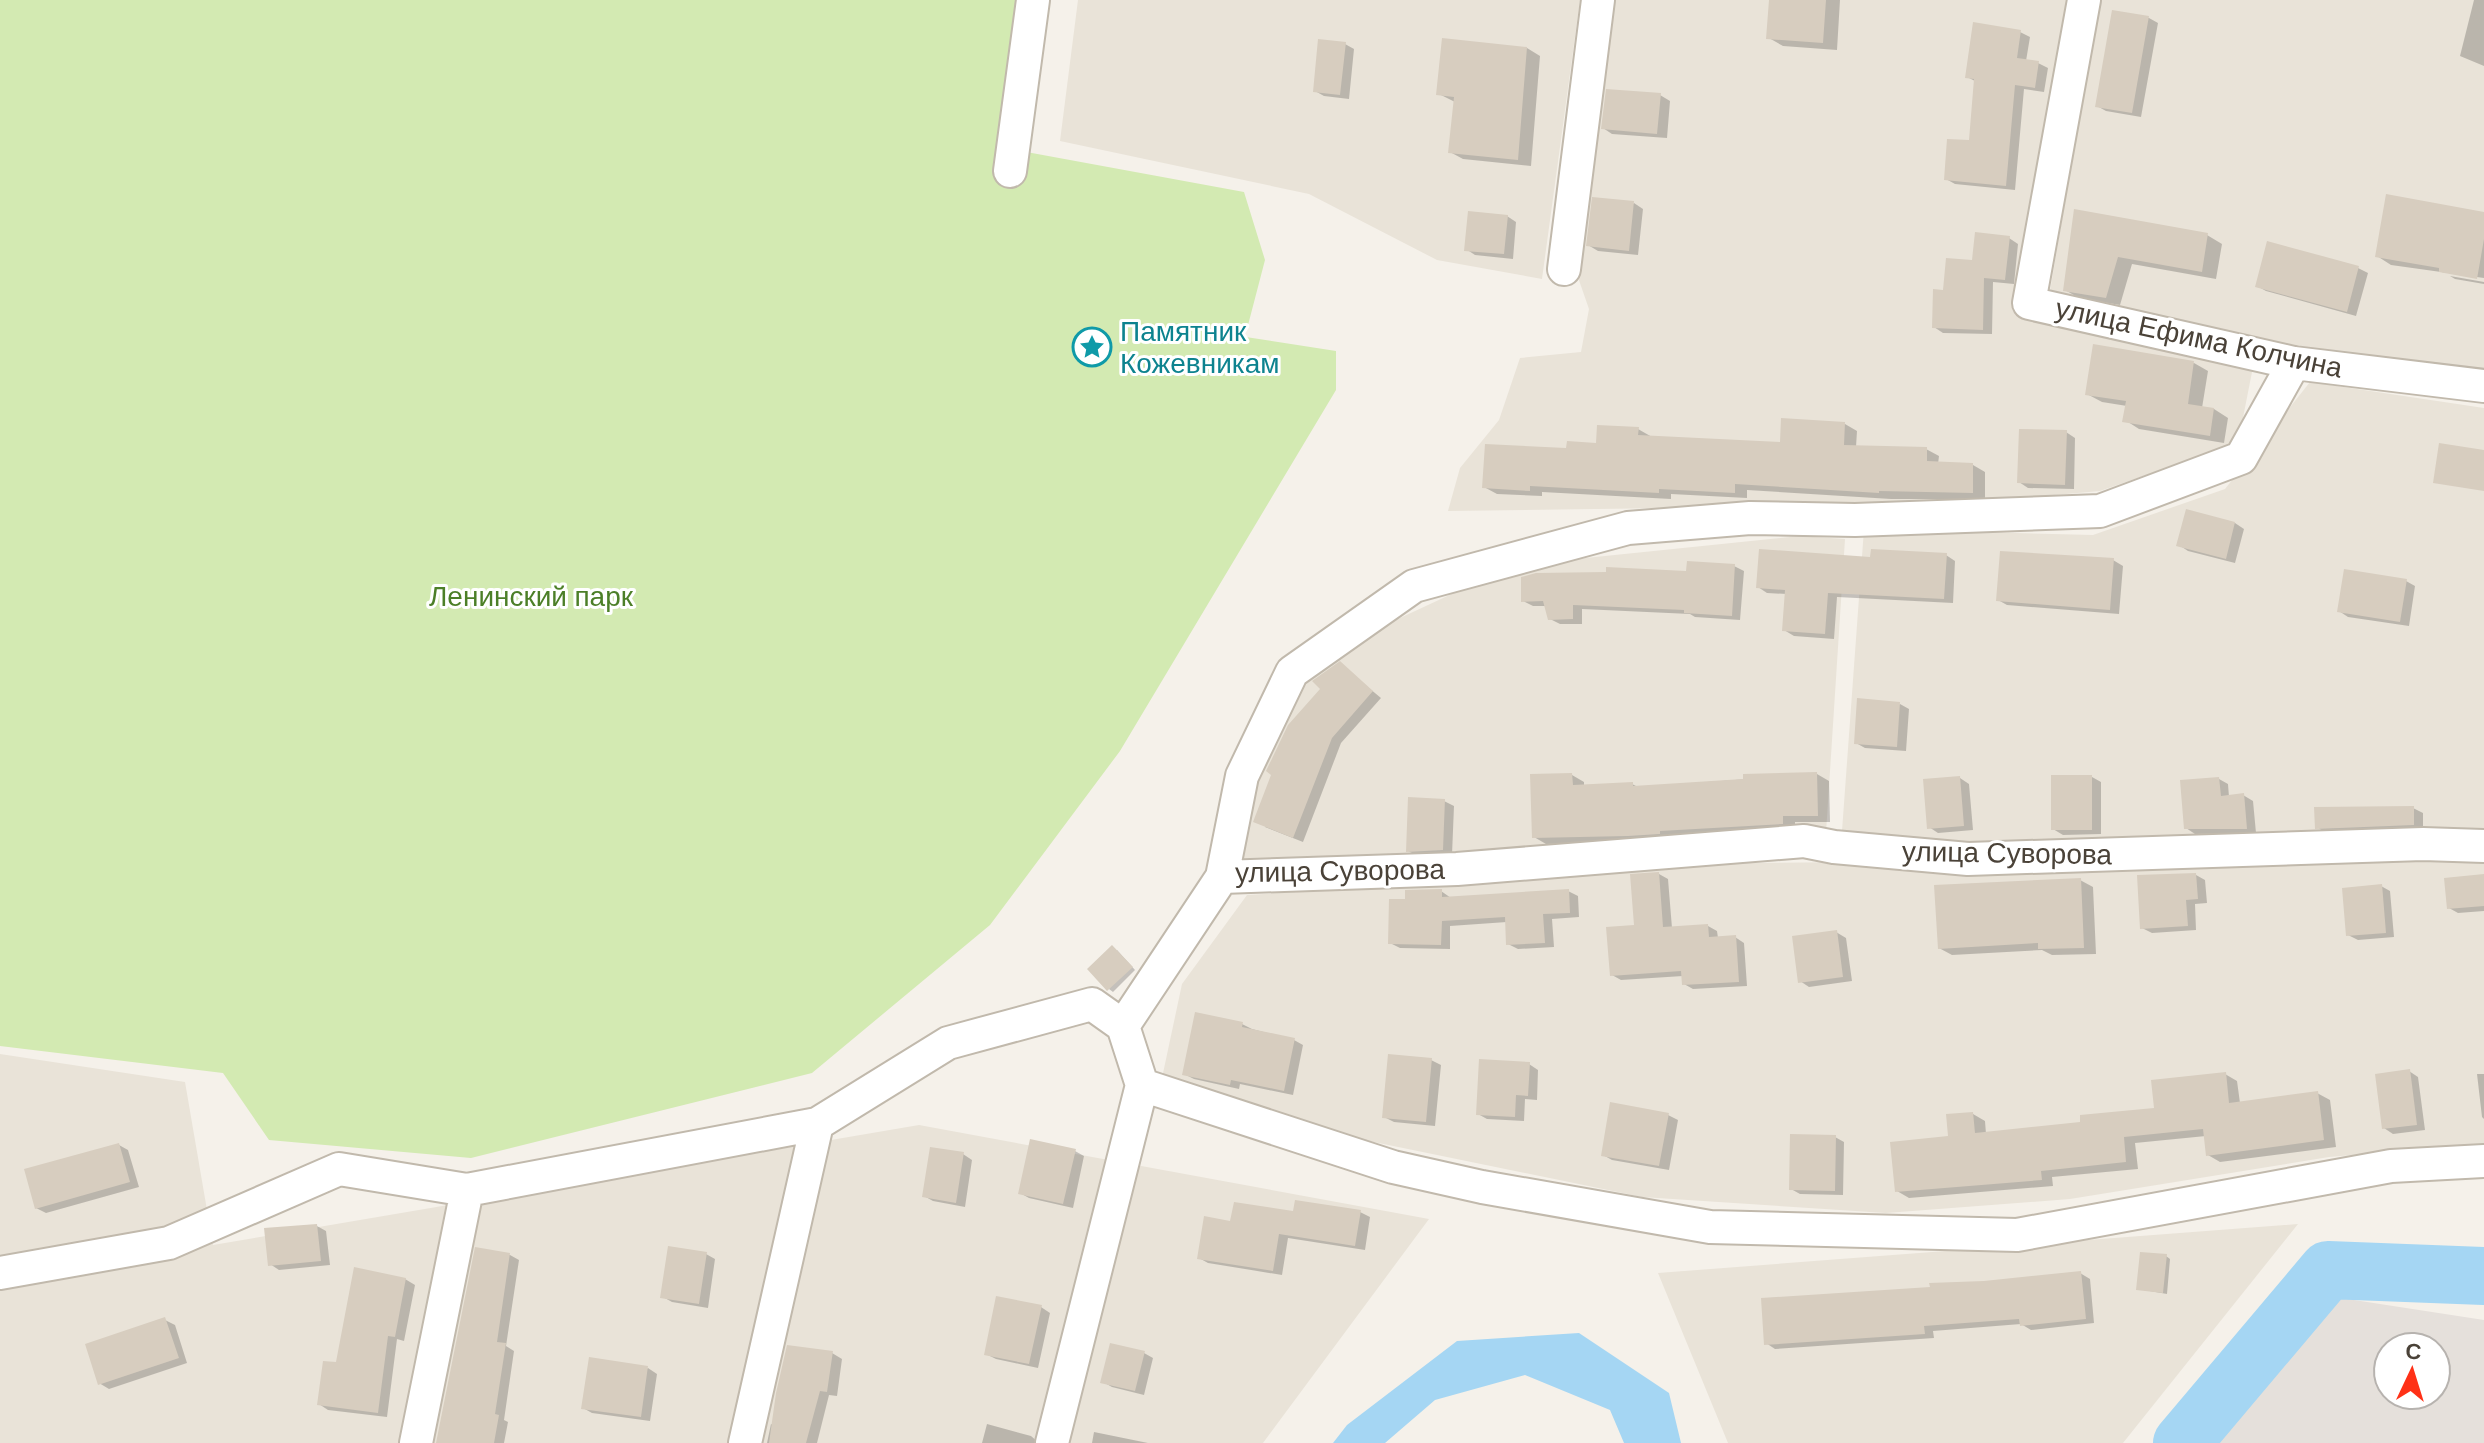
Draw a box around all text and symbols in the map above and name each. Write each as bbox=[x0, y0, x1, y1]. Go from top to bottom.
street label: улица Ефима Колчина bbox=[2052, 290, 2346, 387]
place label: Памятник Кожевникам bbox=[1120, 313, 1280, 382]
place icon: Памятник Кожевникам bbox=[1071, 326, 1113, 368]
park label: Ленинский парк bbox=[429, 578, 634, 615]
street label: улица Суворова bbox=[1902, 833, 2113, 873]
street label: улица Суворова bbox=[1235, 851, 1446, 891]
north arrow bbox=[2372, 1331, 2452, 1411]
text: С bbox=[2404, 1337, 2422, 1367]

